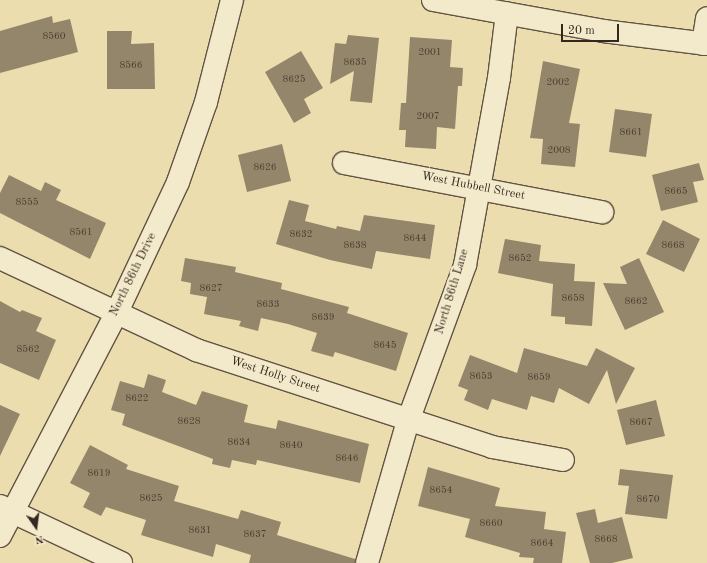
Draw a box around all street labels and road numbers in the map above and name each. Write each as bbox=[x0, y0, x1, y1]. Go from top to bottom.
street label: West Hubbell Street bbox=[420, 170, 526, 204]
street label: North 86th Drive bbox=[108, 231, 160, 319]
street label: North 86th Lane bbox=[433, 248, 473, 336]
street label: West Holly Street bbox=[228, 355, 322, 397]

